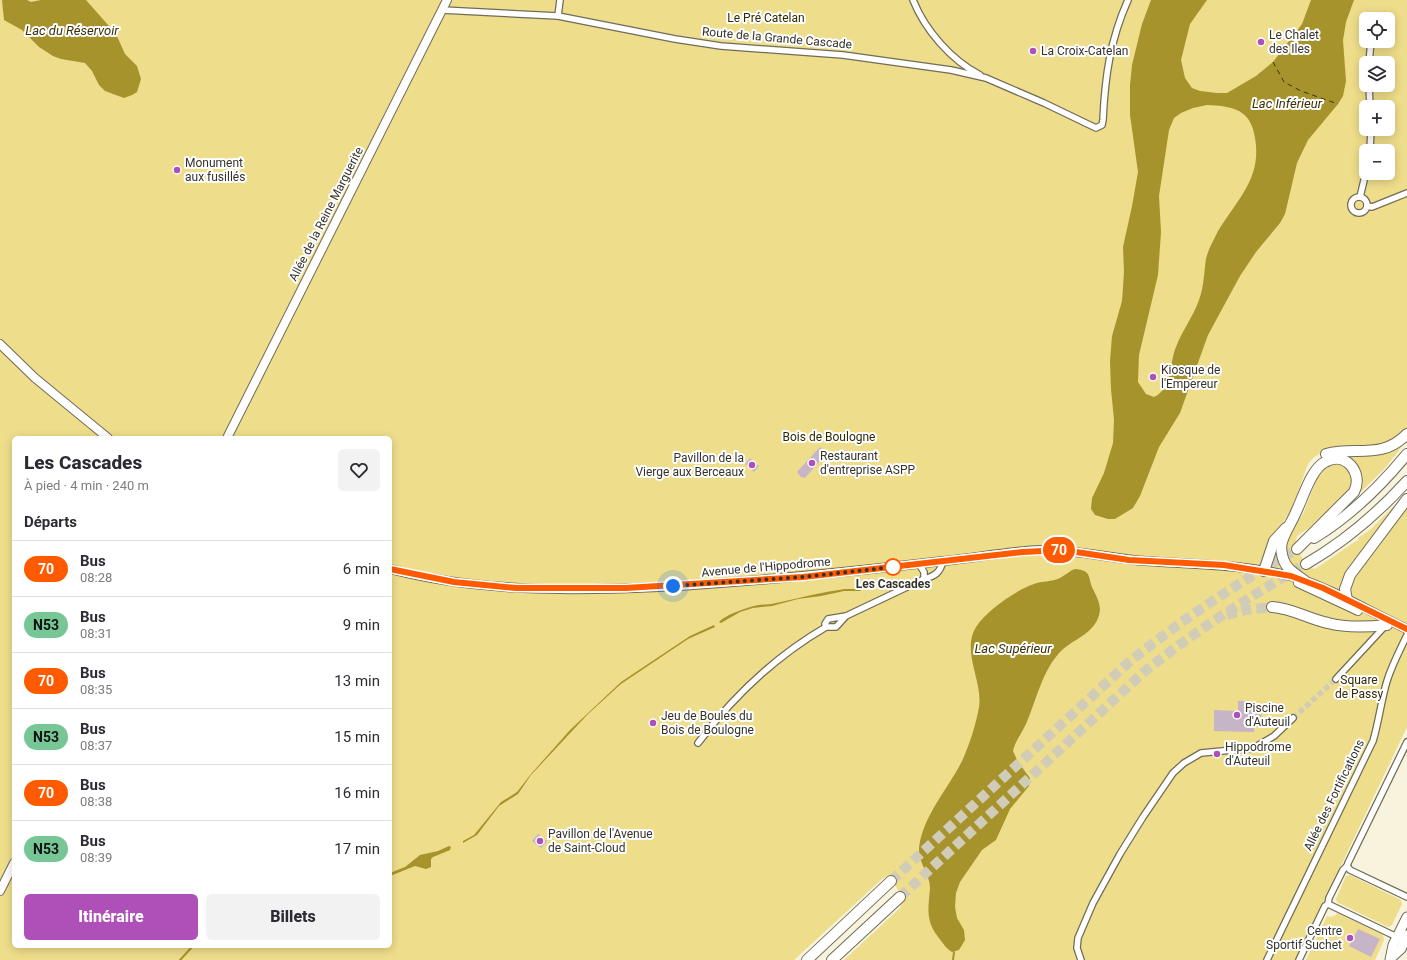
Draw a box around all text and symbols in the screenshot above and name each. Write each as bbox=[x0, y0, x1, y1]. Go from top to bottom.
park label: Le Pré Catelan bbox=[727, 11, 805, 25]
map controls bbox=[1359, 12, 1395, 180]
button: locate bbox=[1359, 12, 1395, 48]
water label: Lac du Réservoir bbox=[25, 23, 119, 38]
street label: Route de la Grande Cascade bbox=[701, 24, 853, 52]
place label: Le Chalet des Iles bbox=[1269, 28, 1319, 56]
marker: Le Chalet des Iles bbox=[1256, 37, 1266, 47]
place label: La Croix-Catelan bbox=[1041, 44, 1128, 58]
marker: La Croix-Catelan bbox=[1028, 46, 1038, 56]
button: layers bbox=[1359, 56, 1395, 92]
water label: Lac Inférieur bbox=[1252, 96, 1323, 111]
button: + bbox=[1359, 100, 1395, 136]
button: − bbox=[1359, 144, 1395, 180]
street label: Allée de la Reine Marguerite bbox=[286, 145, 366, 283]
place label: Monument aux fusillés bbox=[185, 156, 245, 184]
marker: Monument aux fusillés bbox=[172, 165, 182, 175]
place label: Kiosque de l'Empereur bbox=[1161, 363, 1220, 391]
marker: Kiosque de l'Empereur bbox=[1148, 372, 1158, 382]
park label: Bois de Boulogne bbox=[783, 430, 875, 444]
button: heart bbox=[338, 449, 380, 491]
place label: Restaurant d'entreprise ASPP bbox=[820, 449, 916, 477]
text: Les Cascades bbox=[24, 451, 142, 474]
place label: Pavillon de la Vierge aux Berceaux bbox=[635, 451, 744, 479]
marker: Restaurant d'entreprise ASPP bbox=[807, 458, 817, 468]
marker: Pavillon de la Vierge aux Berceaux bbox=[747, 460, 757, 470]
text: À pied · 4 min · 240 m bbox=[24, 478, 149, 493]
text: Départs bbox=[24, 513, 77, 531]
line badge: 70 bbox=[1041, 537, 1077, 563]
text: 70 bbox=[1051, 542, 1067, 558]
text: Bus bbox=[80, 552, 106, 570]
street label: Avenue de l'Hippodrome bbox=[701, 554, 831, 580]
marker: Les Cascades bbox=[884, 558, 902, 576]
text: 6 min bbox=[343, 560, 380, 578]
text: 70 bbox=[38, 561, 54, 577]
text: 08:28 bbox=[80, 570, 112, 585]
your location bbox=[663, 576, 683, 596]
place label: Les Cascades bbox=[856, 577, 930, 591]
text: Bus bbox=[80, 608, 106, 626]
text: 9 min bbox=[343, 616, 380, 634]
text: N53 bbox=[33, 617, 59, 633]
text: 08:31 bbox=[80, 626, 112, 641]
water label: Lac Supérieur bbox=[975, 641, 1052, 656]
text: Bus bbox=[80, 664, 106, 682]
text: 13 min bbox=[334, 672, 380, 690]
text: 70 bbox=[38, 673, 54, 689]
park label: Square de Passy bbox=[1335, 673, 1383, 701]
text: 08:35 bbox=[80, 682, 112, 697]
place label: Piscine d'Auteuil bbox=[1245, 701, 1290, 729]
place label: Jeu de Boules du Bois de Boulogne bbox=[661, 709, 754, 737]
marker: Piscine d'Auteuil bbox=[1232, 710, 1242, 720]
marker: Jeu de Boules du Bois de Boulogne bbox=[648, 718, 658, 728]
text: Bus bbox=[80, 720, 106, 738]
text: 15 min bbox=[334, 728, 380, 746]
text: N53 bbox=[33, 729, 59, 745]
street label: Allée des Fortifications bbox=[1301, 737, 1367, 853]
text: 08:37 bbox=[80, 738, 112, 753]
place label: Hippodrome d'Auteuil bbox=[1225, 740, 1291, 768]
marker: Hippodrome d'Auteuil bbox=[1212, 749, 1222, 759]
text: Bus bbox=[80, 776, 106, 794]
text: 16 min bbox=[334, 784, 380, 802]
text: 70 bbox=[38, 785, 54, 801]
text: 08:38 bbox=[80, 794, 112, 809]
place label: Pavillon de l'Avenue de Saint-Cloud bbox=[548, 827, 653, 855]
text: Bus bbox=[80, 832, 106, 850]
marker: Pavillon de l'Avenue de Saint-Cloud bbox=[535, 836, 545, 846]
text: 17 min bbox=[334, 840, 380, 858]
text: N53 bbox=[33, 841, 59, 857]
text: 08:39 bbox=[80, 850, 112, 865]
button: Itinéraire bbox=[24, 894, 198, 940]
button: Billets bbox=[206, 894, 380, 940]
place label: Centre Sportif Suchet bbox=[1266, 924, 1342, 952]
marker: Centre Sportif Suchet bbox=[1345, 933, 1355, 943]

